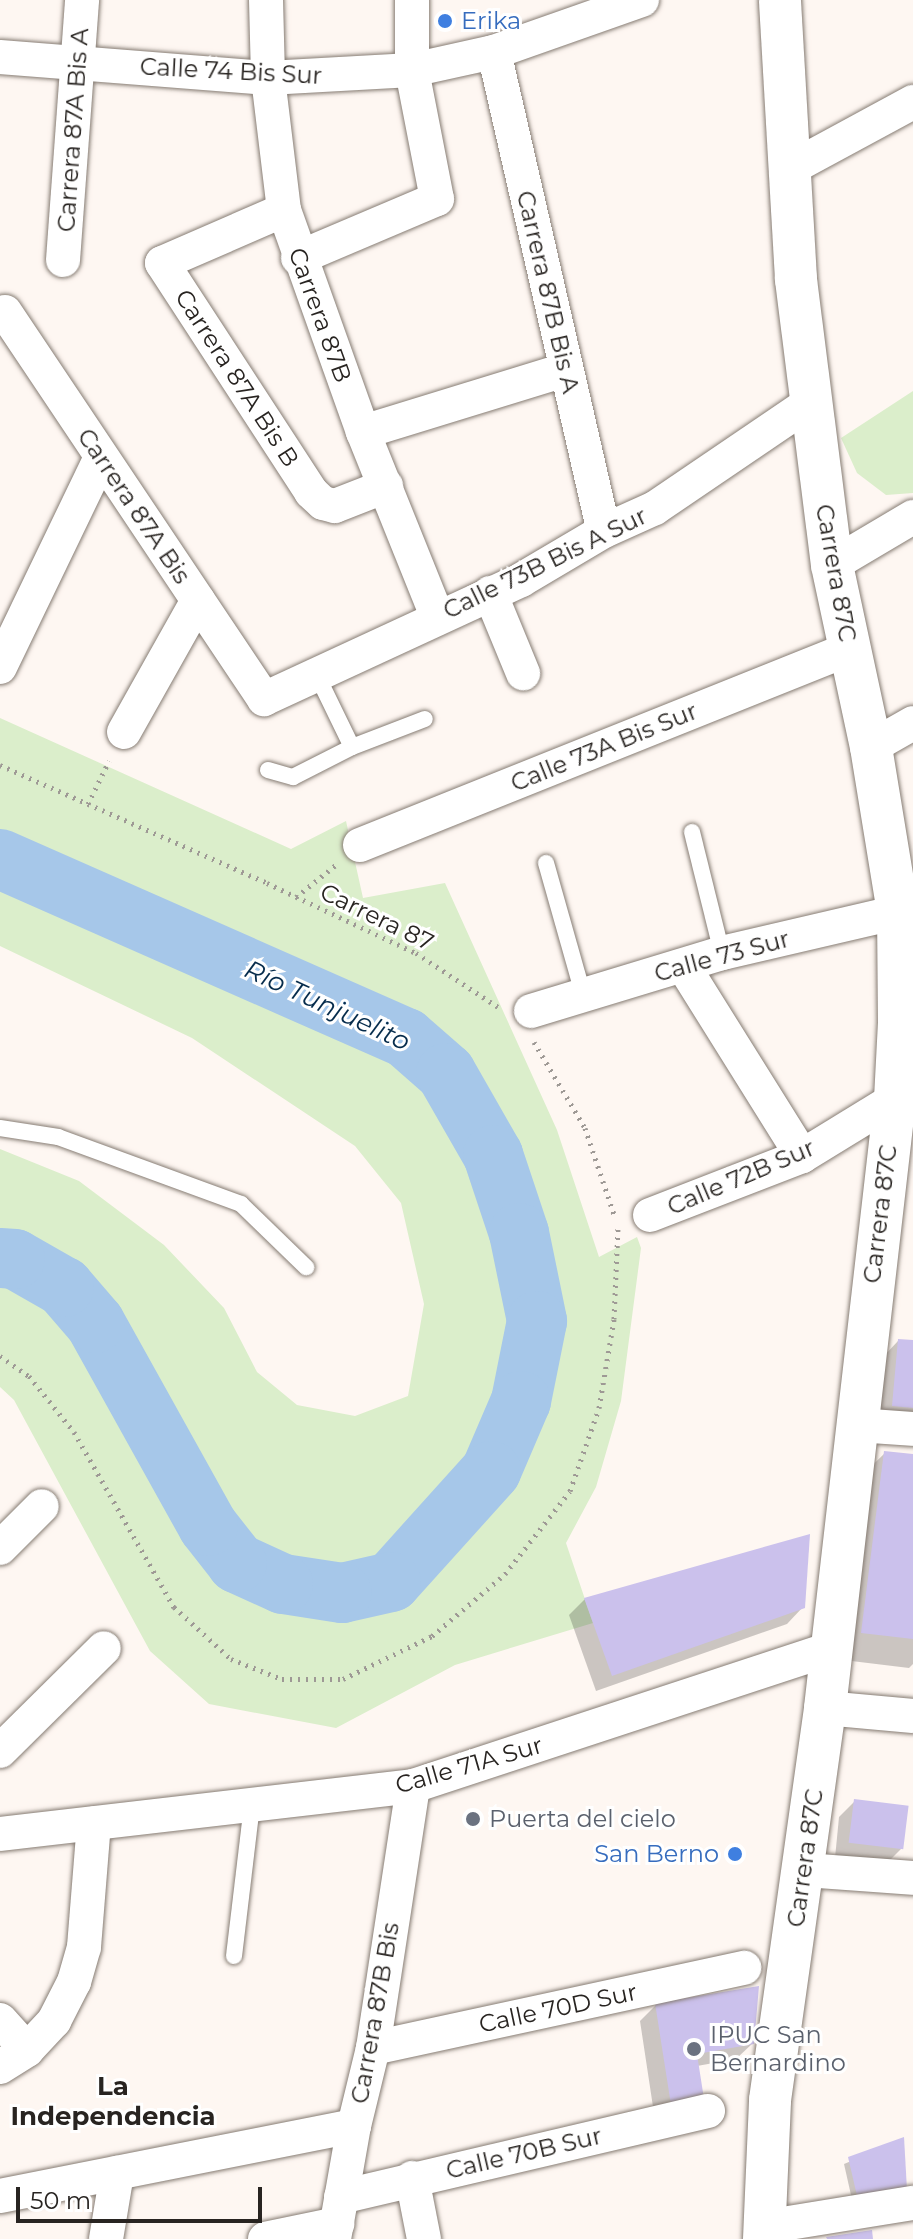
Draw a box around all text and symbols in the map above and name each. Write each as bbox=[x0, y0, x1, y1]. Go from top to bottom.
place label: Erika bbox=[461, 7, 521, 35]
marker: Erika bbox=[436, 12, 454, 30]
street label: Carrera 87A Bis A bbox=[52, 27, 94, 233]
street label: Calle 74 Bis Sur bbox=[139, 52, 323, 90]
street label: Carrera 87B Bis A bbox=[511, 188, 585, 396]
street label: Carrera 87B bbox=[282, 244, 358, 386]
street label: Carrera 87A Bis B bbox=[169, 284, 305, 472]
street label: Carrera 87A Bis bbox=[71, 423, 197, 589]
street label: Calle 73B Bis A Sur bbox=[438, 501, 652, 625]
street label: Carrera 87C bbox=[810, 502, 862, 644]
street label: Calle 73A Bis Sur bbox=[506, 696, 702, 798]
street label: Carrera 87 bbox=[316, 877, 438, 957]
street label: Calle 73 Sur bbox=[651, 924, 793, 988]
water label: Río Tunjuelito bbox=[239, 954, 415, 1058]
street label: Calle 72B Sur bbox=[663, 1133, 819, 1221]
street label: Carrera 87C bbox=[857, 1143, 903, 1285]
street label: Calle 71A Sur bbox=[392, 1730, 546, 1800]
street label: Carrera 87C bbox=[781, 1787, 829, 1929]
place label: Puerta del cielo bbox=[489, 1805, 676, 1833]
marker: Puerta del cielo bbox=[464, 1810, 482, 1828]
place label: San Berno bbox=[594, 1840, 719, 1868]
marker: San Berno bbox=[726, 1845, 744, 1863]
street label: Carrera 87B Bis bbox=[345, 1920, 405, 2106]
street label: Calle 70D Sur bbox=[476, 1977, 640, 2039]
place label: IPUC San Bernardino bbox=[710, 2021, 846, 2077]
marker: IPUC San Bernardino bbox=[685, 2040, 703, 2058]
district label: La Independencia bbox=[10, 2071, 216, 2132]
street label: Calle 70B Sur bbox=[443, 2121, 605, 2185]
scale bar bbox=[20, 2171, 266, 2221]
text: 50 m bbox=[30, 2186, 91, 2215]

